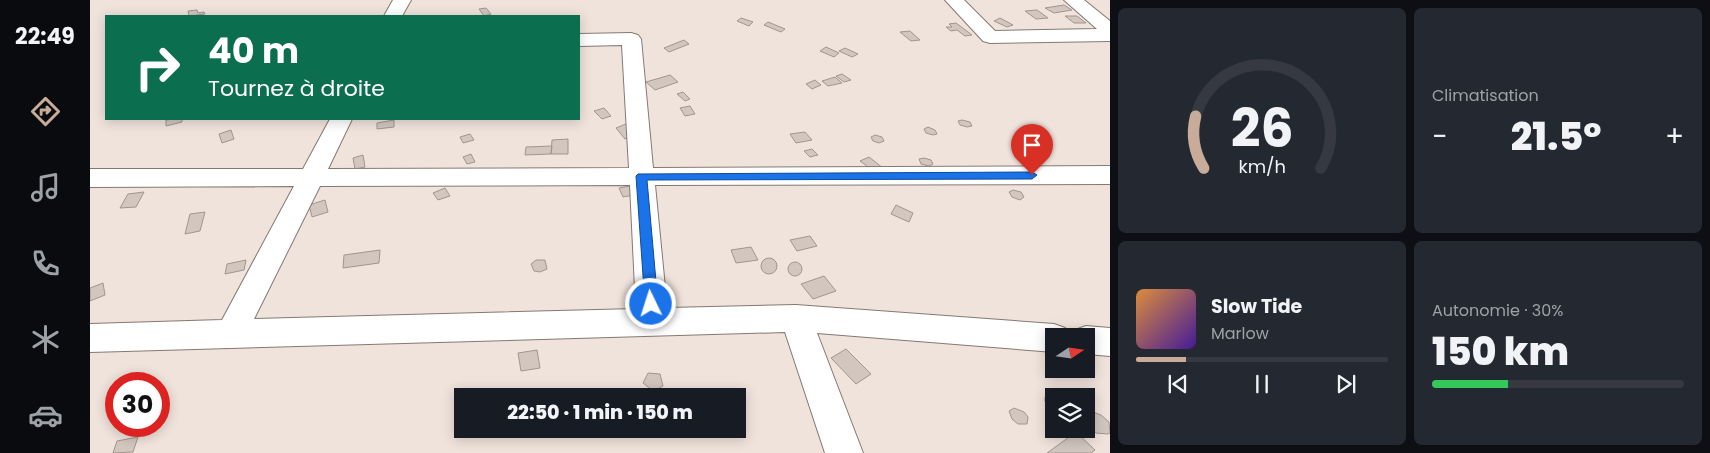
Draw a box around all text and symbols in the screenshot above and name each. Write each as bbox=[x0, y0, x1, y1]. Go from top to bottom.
text: 22:49 bbox=[15, 21, 75, 52]
text: 40 m bbox=[208, 26, 299, 75]
icon: right bbox=[125, 35, 190, 100]
text: Tournez à droite bbox=[208, 73, 385, 104]
text: Climatisation bbox=[1432, 84, 1539, 107]
text: 26 bbox=[1231, 92, 1293, 165]
icon: directions bbox=[28, 94, 63, 129]
text: 21.5° bbox=[1511, 110, 1602, 163]
text: − bbox=[1432, 117, 1447, 156]
text: + bbox=[1665, 117, 1684, 156]
pin bbox=[1011, 124, 1053, 175]
icon: arrive bbox=[1018, 131, 1046, 159]
text: km/h bbox=[1238, 154, 1286, 179]
icon: music bbox=[28, 170, 63, 205]
icon: phone bbox=[28, 246, 63, 281]
position arrow bbox=[624, 277, 676, 329]
text: Slow Tide bbox=[1211, 293, 1302, 320]
text: Autonomie · 30% bbox=[1432, 299, 1563, 322]
icon: climate bbox=[28, 322, 63, 357]
text: Marlow bbox=[1211, 322, 1269, 345]
text: 150 km bbox=[1432, 325, 1569, 378]
north arrow bbox=[1045, 328, 1095, 378]
map controls bbox=[1045, 328, 1095, 438]
icon: previous bbox=[1164, 370, 1192, 398]
icon: pause bbox=[1248, 370, 1276, 398]
icon: next bbox=[1332, 370, 1360, 398]
speed limit sign: 30 bbox=[105, 372, 170, 437]
button: layers bbox=[1045, 388, 1095, 438]
icon: car bbox=[28, 398, 63, 433]
text: 22:50 · 1 min · 150 m bbox=[507, 399, 693, 426]

